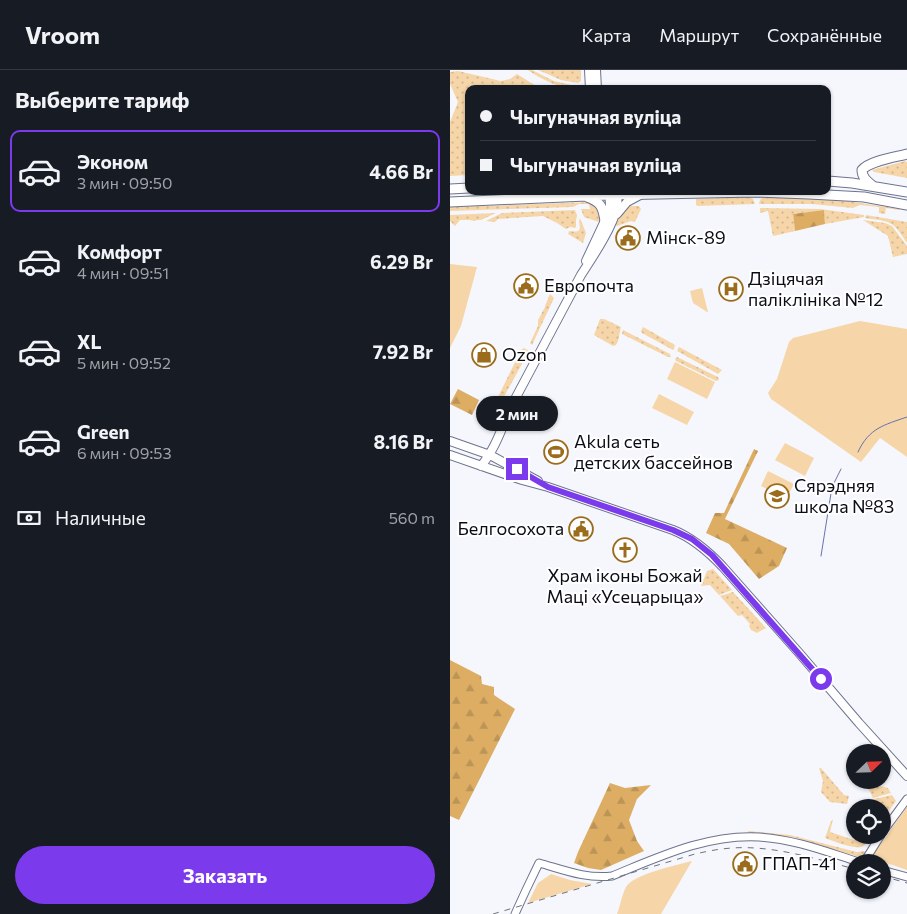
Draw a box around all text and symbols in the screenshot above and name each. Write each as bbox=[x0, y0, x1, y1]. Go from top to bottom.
text: Vroom bbox=[25, 20, 100, 49]
text: Карта bbox=[582, 24, 631, 46]
text: Маршрут bbox=[659, 24, 739, 46]
text: Сохранённые bbox=[767, 24, 882, 46]
text: Выберите тариф bbox=[15, 86, 189, 113]
text: Чыгуначная вуліца bbox=[510, 105, 681, 128]
icon: car bbox=[17, 149, 62, 194]
text: Эконом bbox=[77, 150, 148, 173]
text: Чыгуначная вуліца bbox=[510, 153, 681, 176]
text: 4.66 Br bbox=[369, 160, 433, 183]
text: 3 мин · 09:50 bbox=[77, 173, 172, 192]
public building icon: Мінск-89 bbox=[615, 225, 641, 251]
place label: Мінск-89 bbox=[646, 226, 726, 248]
icon: car bbox=[17, 239, 62, 284]
text: Комфорт bbox=[77, 240, 162, 263]
text: 6.29 Br bbox=[370, 250, 433, 273]
text: 4 мин · 09:51 bbox=[77, 263, 169, 282]
place label: Дзіцячая паліклініка №12 bbox=[748, 267, 883, 310]
public building icon: Европочта bbox=[513, 273, 539, 299]
place label: Европочта bbox=[544, 274, 634, 296]
hospital icon: Дзіцячая паліклініка №12 bbox=[718, 276, 744, 302]
icon: car bbox=[17, 329, 62, 374]
text: XL bbox=[77, 330, 102, 353]
text: 7.92 Br bbox=[373, 340, 433, 363]
shop icon: Ozon bbox=[471, 342, 497, 368]
place label: Ozon bbox=[502, 343, 547, 365]
text: 5 мин · 09:52 bbox=[77, 353, 171, 372]
callout: 2 мин bbox=[476, 396, 558, 432]
text: 2 мин bbox=[496, 404, 538, 423]
icon: car bbox=[17, 419, 62, 464]
text: Green bbox=[77, 420, 129, 443]
text: 8.16 Br bbox=[374, 430, 433, 453]
place label: Akula сеть детских бассейнов bbox=[574, 430, 733, 473]
sports icon: Akula сеть детских бассейнов bbox=[543, 439, 569, 465]
text: 6 мин · 09:53 bbox=[77, 443, 172, 462]
route end bbox=[506, 458, 528, 480]
place label: Сярэдняя школа №83 bbox=[794, 474, 894, 517]
school or university icon: Сярэдняя школа №83 bbox=[764, 483, 790, 509]
icon: cash bbox=[15, 504, 43, 532]
text: Наличные bbox=[55, 506, 146, 529]
text: 560 m bbox=[389, 508, 435, 527]
public building icon: Белгосохота bbox=[568, 516, 594, 542]
place label: Белгосохота bbox=[457, 517, 564, 539]
church icon: Храм іконы Божай Маці «Усецарыца» bbox=[612, 537, 638, 563]
place label: Храм іконы Божай Маці «Усецарыца» bbox=[547, 564, 703, 607]
route start bbox=[810, 668, 832, 690]
north arrow bbox=[846, 744, 891, 789]
map controls bbox=[846, 744, 891, 899]
button: locate bbox=[846, 799, 891, 844]
button: Заказать bbox=[15, 846, 435, 904]
public building icon: ГПАП-41 bbox=[732, 851, 758, 877]
place label: ГПАП-41 bbox=[762, 852, 837, 874]
button: layers bbox=[846, 854, 891, 899]

